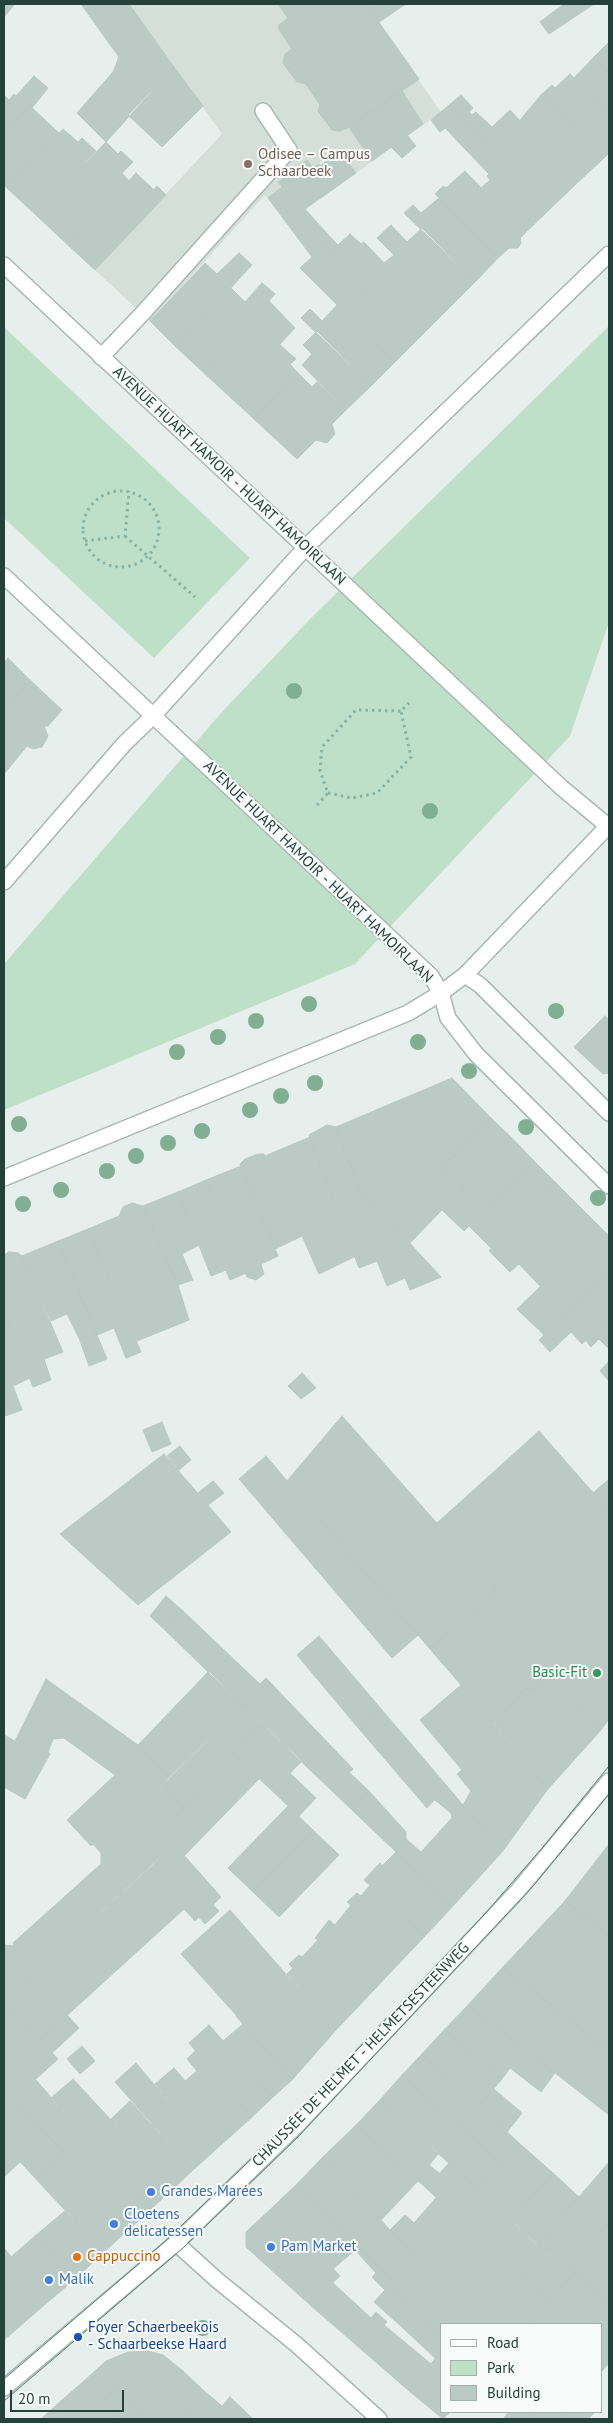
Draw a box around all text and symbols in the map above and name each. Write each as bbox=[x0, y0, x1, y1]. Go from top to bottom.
place label: Odisee – Campus Schaarbeek bbox=[258, 146, 370, 181]
marker: Odisee – Campus Schaarbeek bbox=[242, 158, 254, 170]
street label: AVENUE HUART HAMOIR - HUART HAMOIRLAAN bbox=[109, 363, 349, 589]
street label: AVENUE HUART HAMOIR - HUART HAMOIRLAAN bbox=[200, 757, 436, 987]
place label: Basic-Fit bbox=[532, 1664, 587, 1682]
marker: Basic-Fit bbox=[591, 1667, 603, 1679]
street label: CHAUSSÉE DE HELMET - HELMETSESTEENWEG bbox=[249, 1939, 473, 2171]
place label: Grandes Marées bbox=[161, 2183, 263, 2201]
marker: Grandes Marées bbox=[145, 2186, 157, 2198]
place label: Cloetens delicatessen bbox=[124, 2206, 203, 2241]
marker: Cloetens delicatessen bbox=[108, 2218, 120, 2230]
place label: Pam Market bbox=[281, 2238, 357, 2256]
marker: Pam Market bbox=[265, 2241, 277, 2253]
place label: Cappuccino bbox=[87, 2248, 161, 2266]
marker: Cappuccino bbox=[71, 2251, 83, 2263]
place label: Malik bbox=[59, 2271, 94, 2289]
marker: Malik bbox=[43, 2274, 55, 2286]
place label: Foyer Schaerbeekois - Schaarbeekse Haard bbox=[88, 2319, 227, 2354]
legend bbox=[440, 2323, 603, 2413]
marker: Foyer Schaerbeekois - Schaarbeekse Haard bbox=[72, 2331, 84, 2343]
text: Road bbox=[487, 2333, 519, 2352]
text: Park bbox=[487, 2358, 515, 2377]
scale bar bbox=[12, 2380, 126, 2412]
text: Building bbox=[487, 2383, 541, 2402]
text: 20 m bbox=[18, 2389, 51, 2408]

